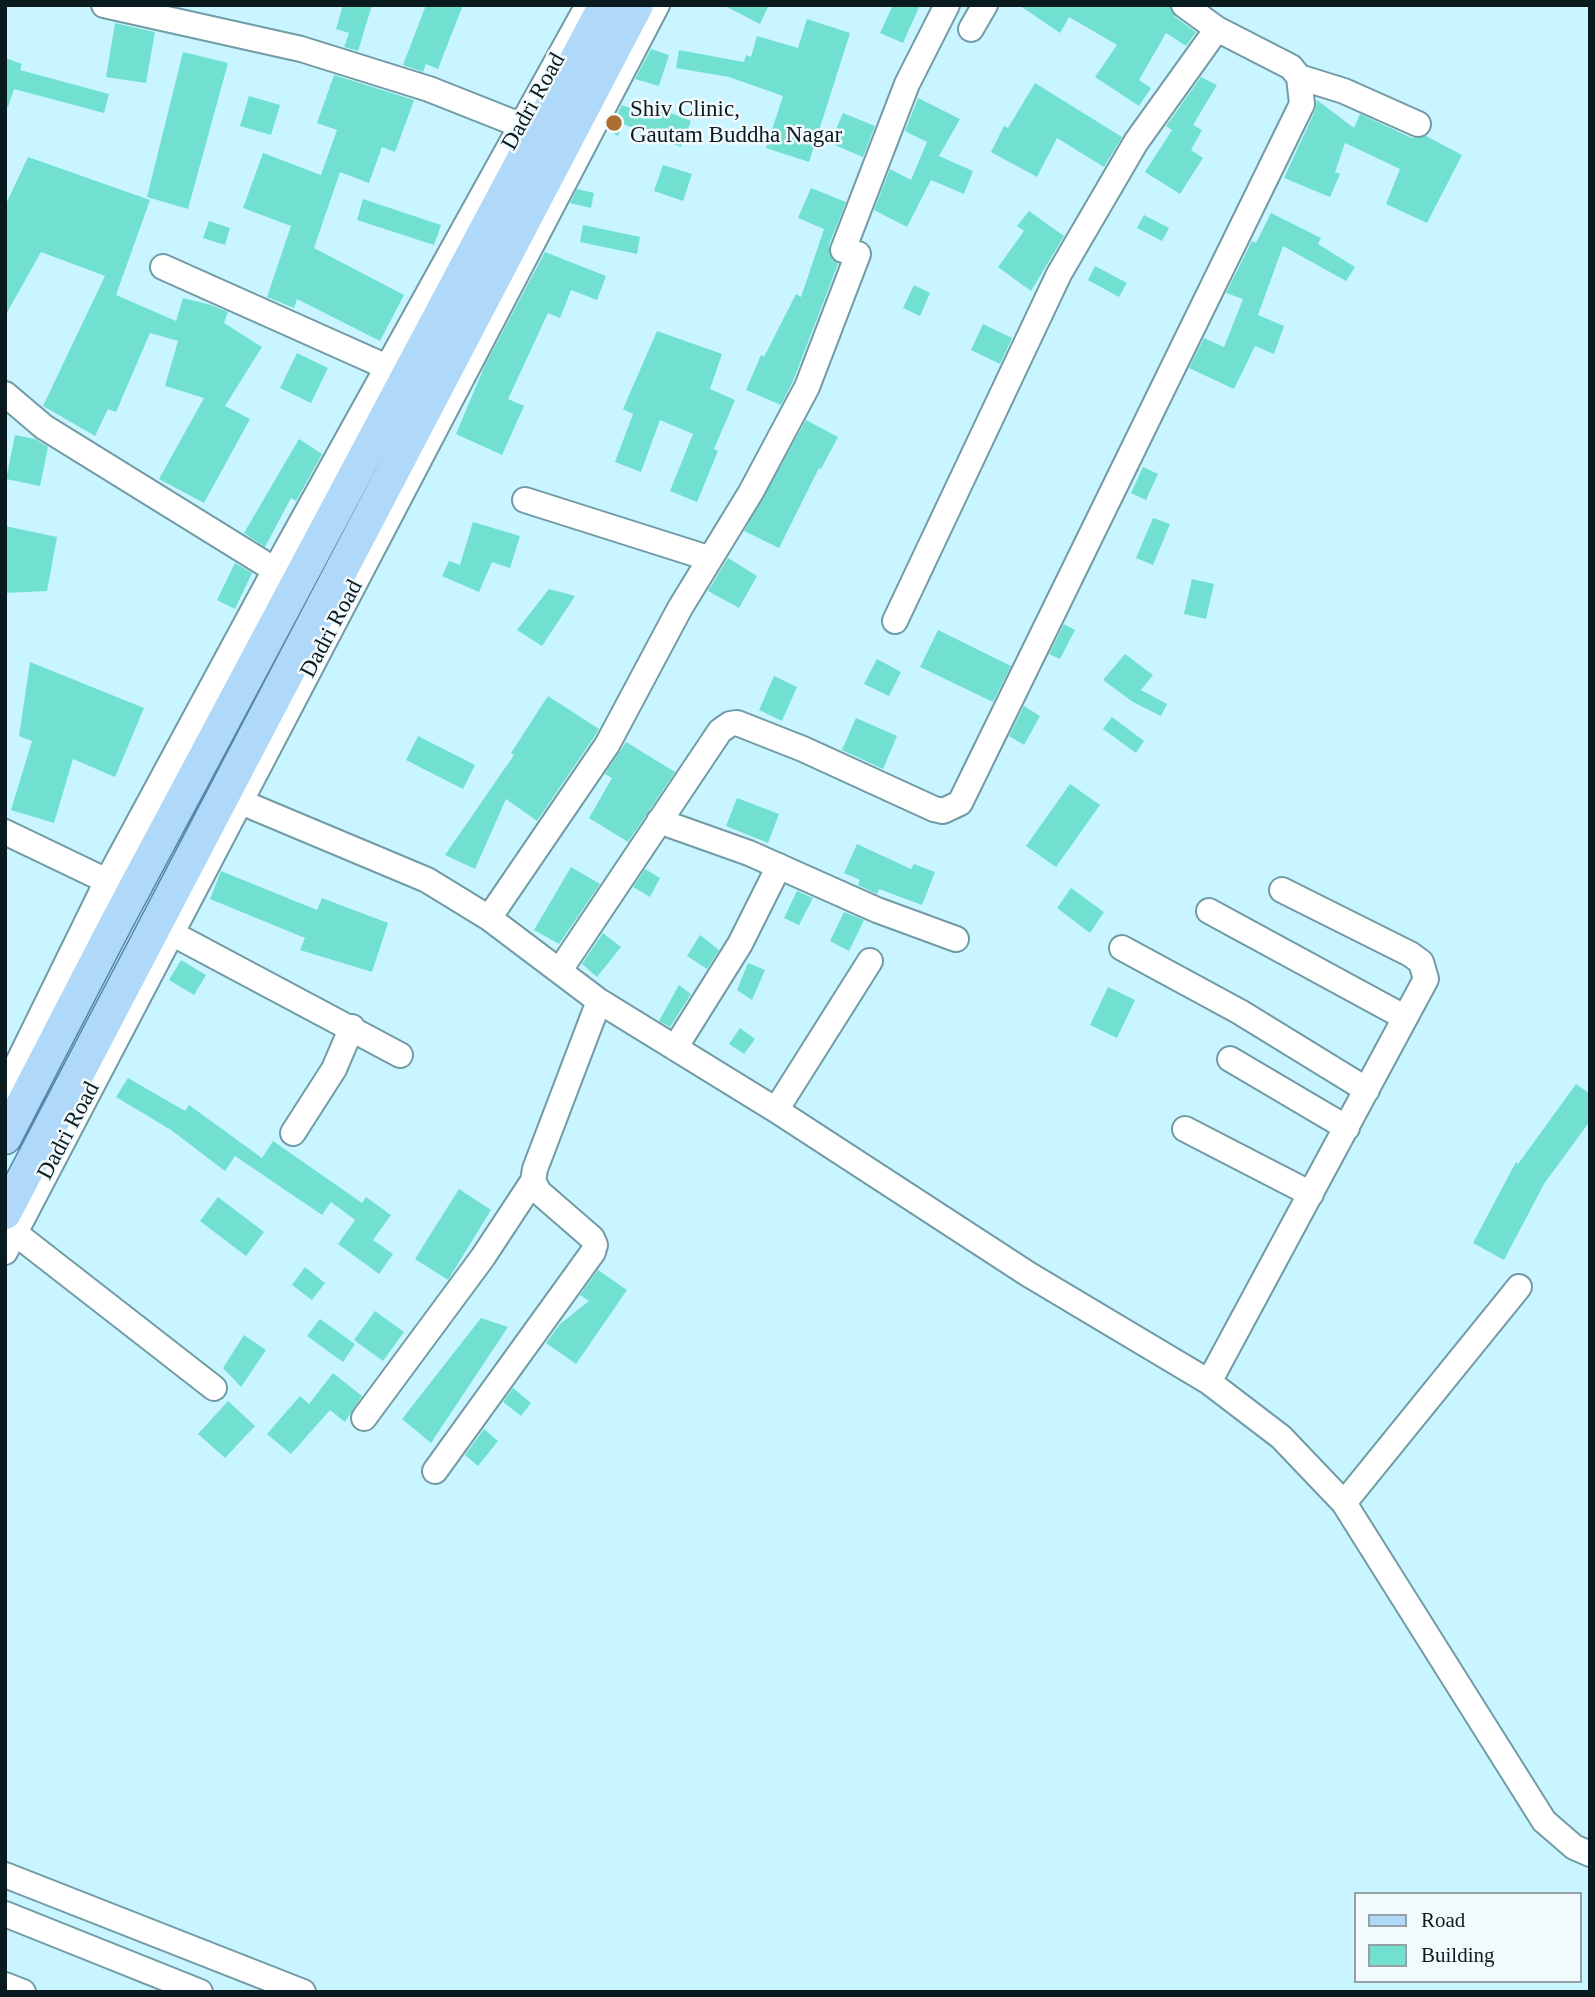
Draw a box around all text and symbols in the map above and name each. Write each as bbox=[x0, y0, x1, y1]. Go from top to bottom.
street label: Dadri Road bbox=[496, 49, 572, 155]
place label: Shiv Clinic, Gautam Buddha Nagar bbox=[630, 96, 842, 150]
marker: Shiv Clinic, Gautam Buddha Nagar bbox=[604, 113, 624, 133]
street label: Dadri Road bbox=[295, 575, 369, 683]
street label: Dadri Road bbox=[32, 1077, 106, 1185]
legend bbox=[1354, 1892, 1581, 1983]
text: Road bbox=[1421, 1908, 1465, 1932]
text: Building bbox=[1421, 1943, 1495, 1967]

